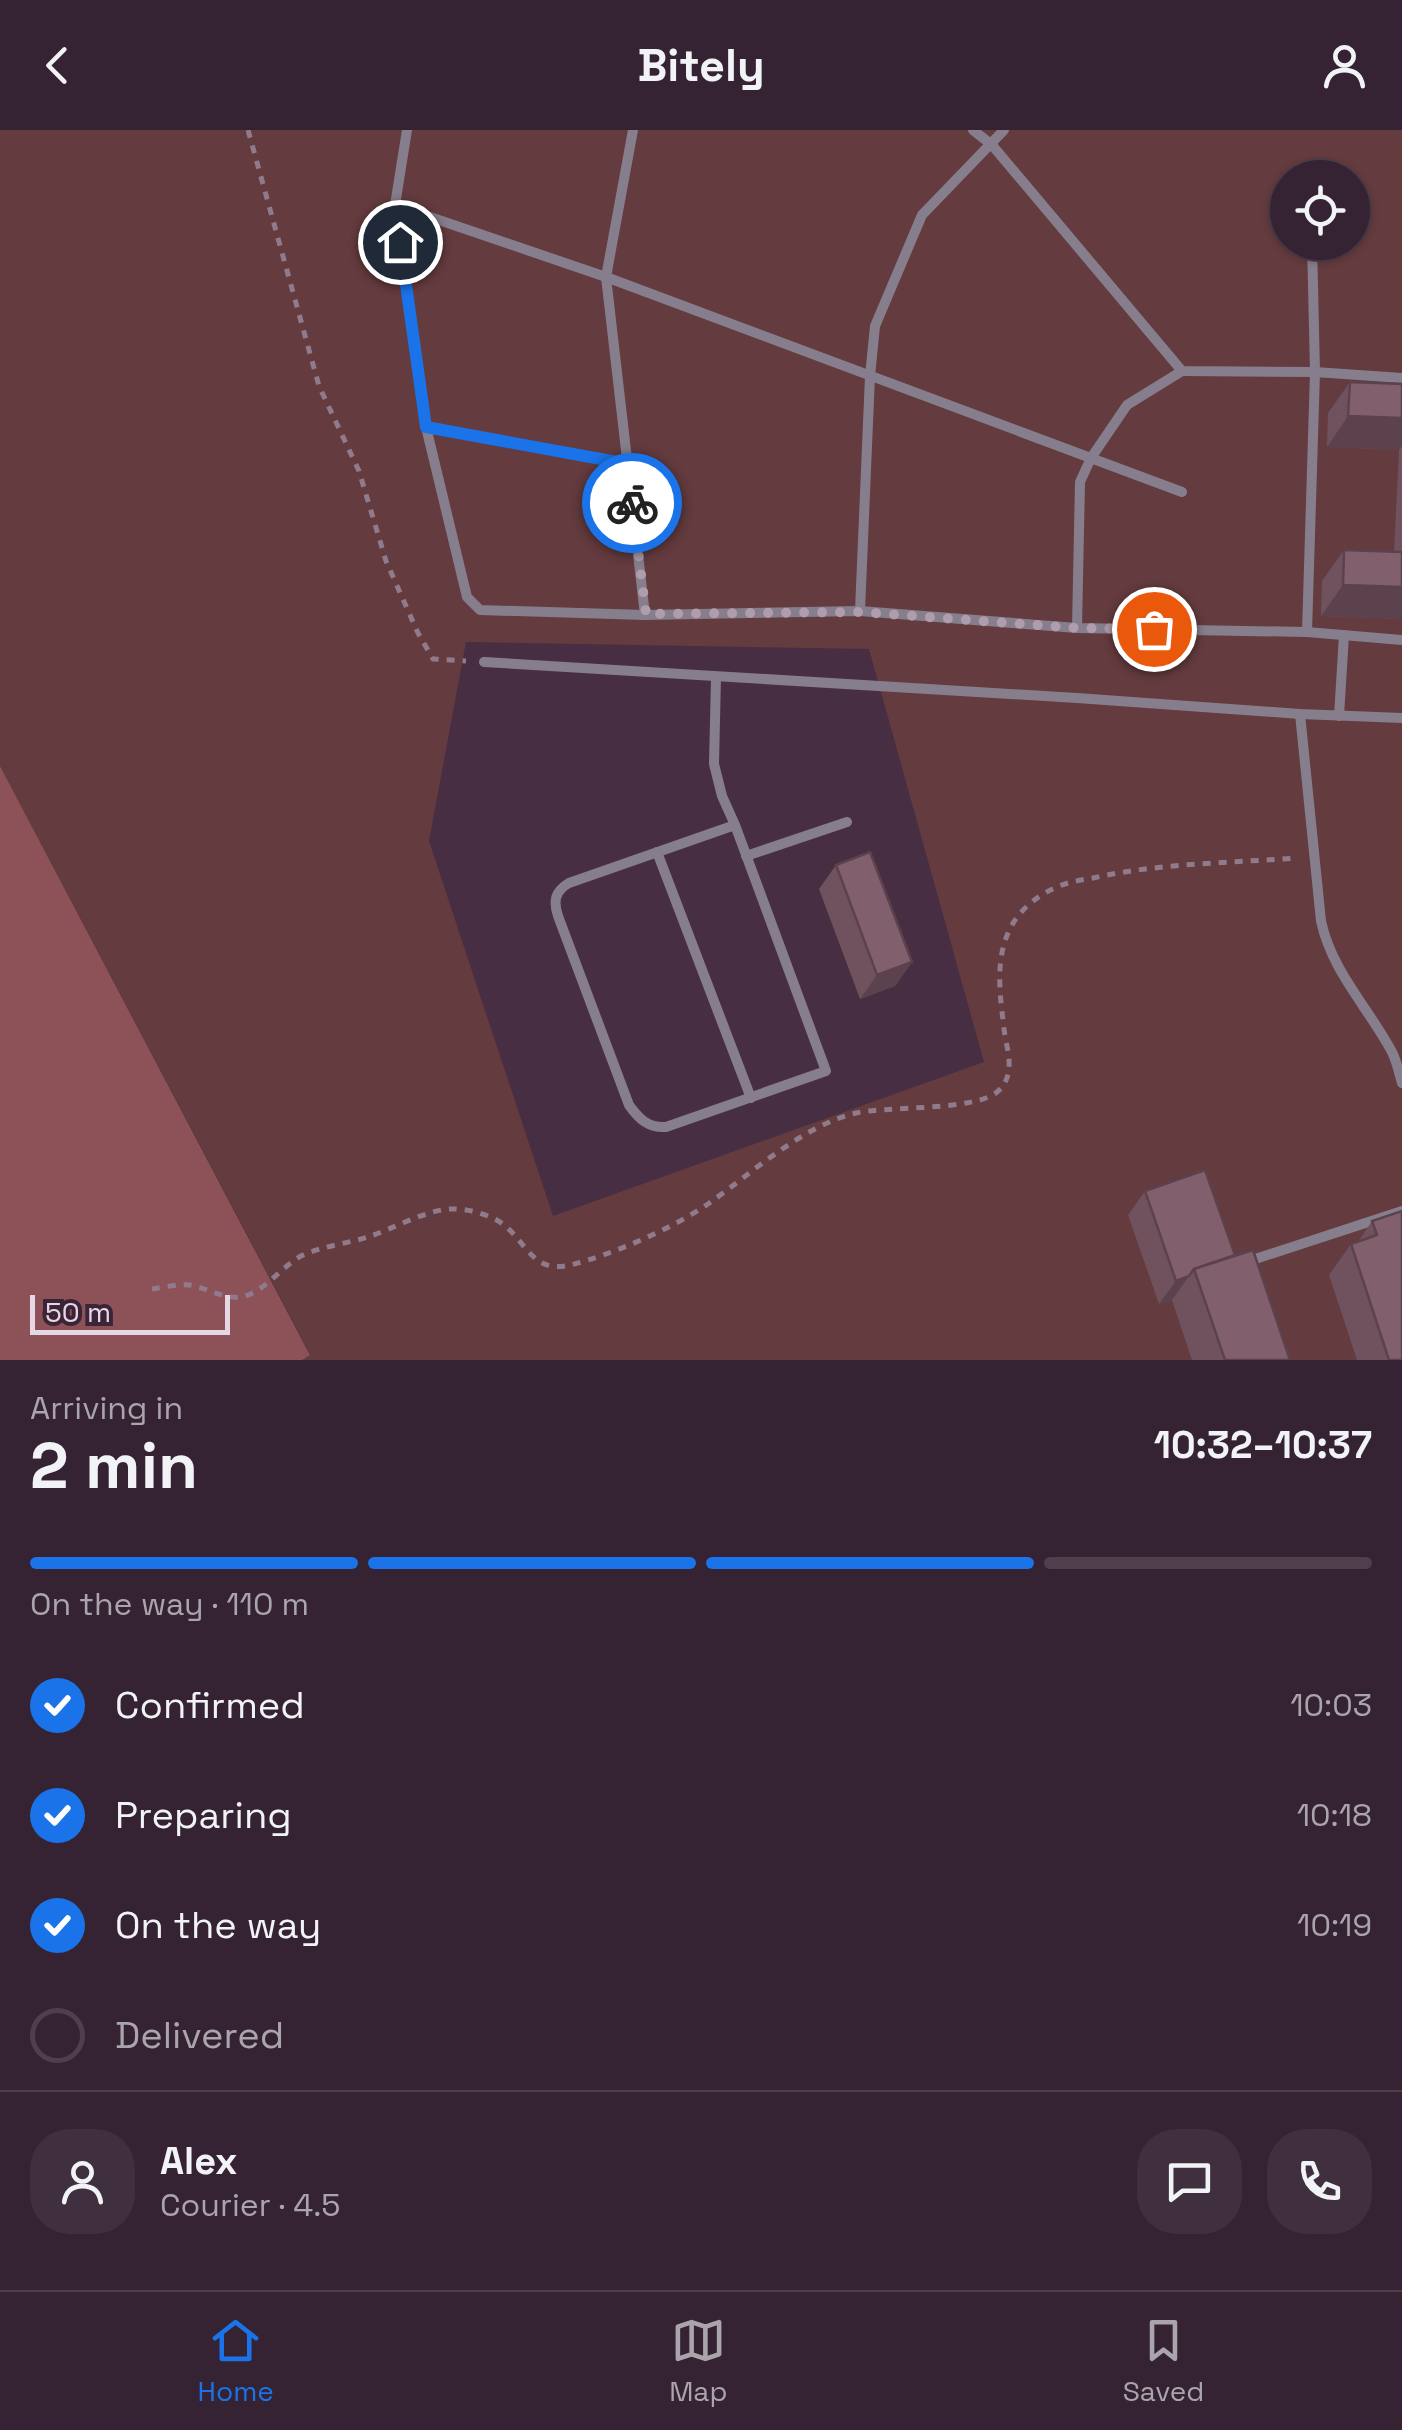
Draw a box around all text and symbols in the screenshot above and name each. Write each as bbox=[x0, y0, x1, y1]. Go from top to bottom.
text: Bitely bbox=[637, 37, 765, 94]
icon: back bbox=[30, 38, 85, 93]
icon: person bbox=[1317, 38, 1372, 93]
map controls bbox=[1270, 160, 1370, 260]
button: locate bbox=[1270, 160, 1370, 260]
pin bbox=[358, 200, 443, 285]
icon: home bbox=[373, 215, 428, 270]
courier bbox=[582, 453, 682, 553]
icon: bike bbox=[605, 476, 660, 531]
pin bbox=[1112, 587, 1197, 672]
icon: bag bbox=[1127, 602, 1182, 657]
scale bar bbox=[30, 1290, 230, 1334]
text: 50 m bbox=[45, 1294, 111, 1330]
text: Arriving in bbox=[30, 1388, 183, 1428]
text: 10:32–10:37 bbox=[1154, 1421, 1372, 1469]
text: 2 min bbox=[30, 1424, 198, 1507]
text: On the way · 110 m bbox=[30, 1584, 309, 1624]
icon: check bbox=[30, 1678, 85, 1733]
text: Confirmed bbox=[115, 1681, 305, 1729]
text: 10:03 bbox=[1290, 1685, 1372, 1725]
icon: check bbox=[30, 1788, 85, 1843]
text: Preparing bbox=[115, 1791, 292, 1839]
text: 10:18 bbox=[1297, 1795, 1372, 1835]
icon: check bbox=[30, 1898, 85, 1953]
text: On the way bbox=[115, 1901, 321, 1949]
text: 10:19 bbox=[1297, 1905, 1372, 1945]
text: Delivered bbox=[115, 2011, 284, 2059]
button: person bbox=[30, 2129, 135, 2234]
button: chat bbox=[1137, 2129, 1242, 2234]
button: phone bbox=[1267, 2129, 1372, 2234]
text: Alex bbox=[160, 2137, 237, 2185]
text: Courier · 4.5 bbox=[160, 2185, 341, 2225]
tab: Home bbox=[198, 2313, 274, 2409]
tab: Map bbox=[669, 2313, 728, 2409]
tab: Saved bbox=[1123, 2313, 1204, 2409]

